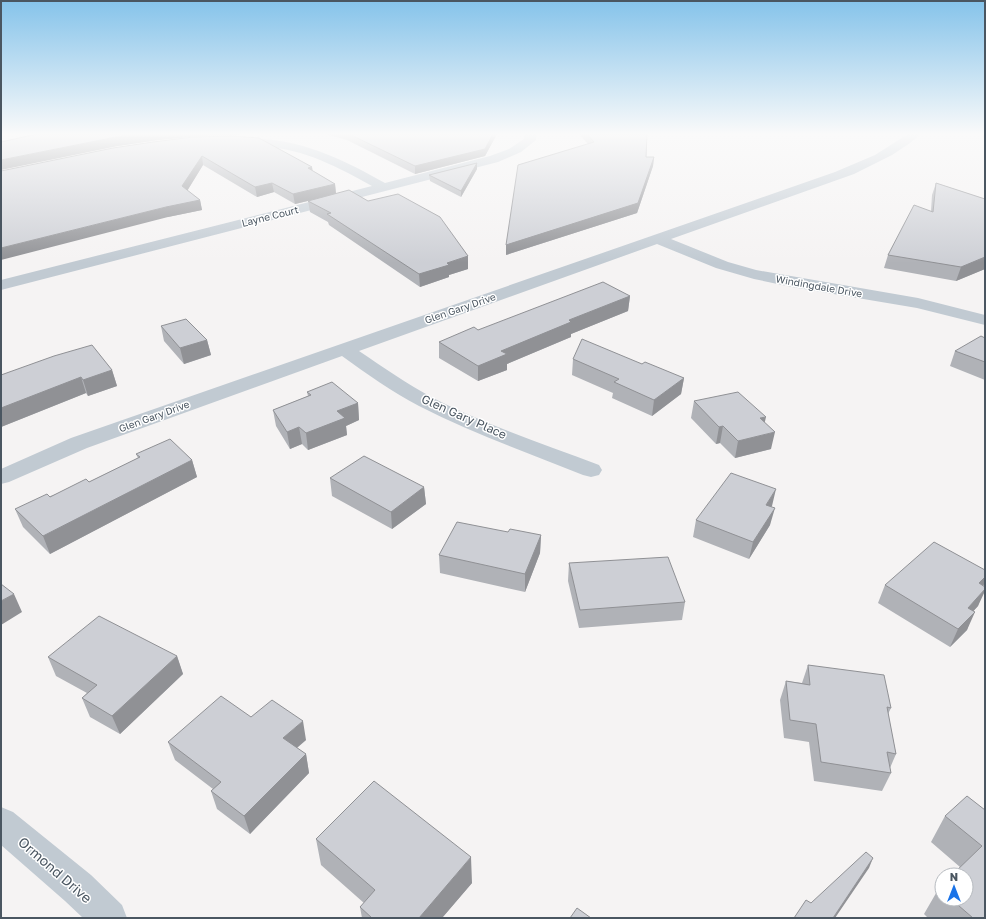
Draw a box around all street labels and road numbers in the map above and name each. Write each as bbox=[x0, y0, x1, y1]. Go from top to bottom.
street label: Layne Court bbox=[240, 203, 300, 229]
street label: Windingdale Drive bbox=[775, 272, 863, 300]
street label: Glen Gary Drive bbox=[423, 290, 497, 326]
street label: Glen Gary Place bbox=[419, 391, 509, 442]
street label: Glen Gary Drive bbox=[117, 398, 191, 434]
street label: Ormond Drive bbox=[15, 833, 96, 906]

